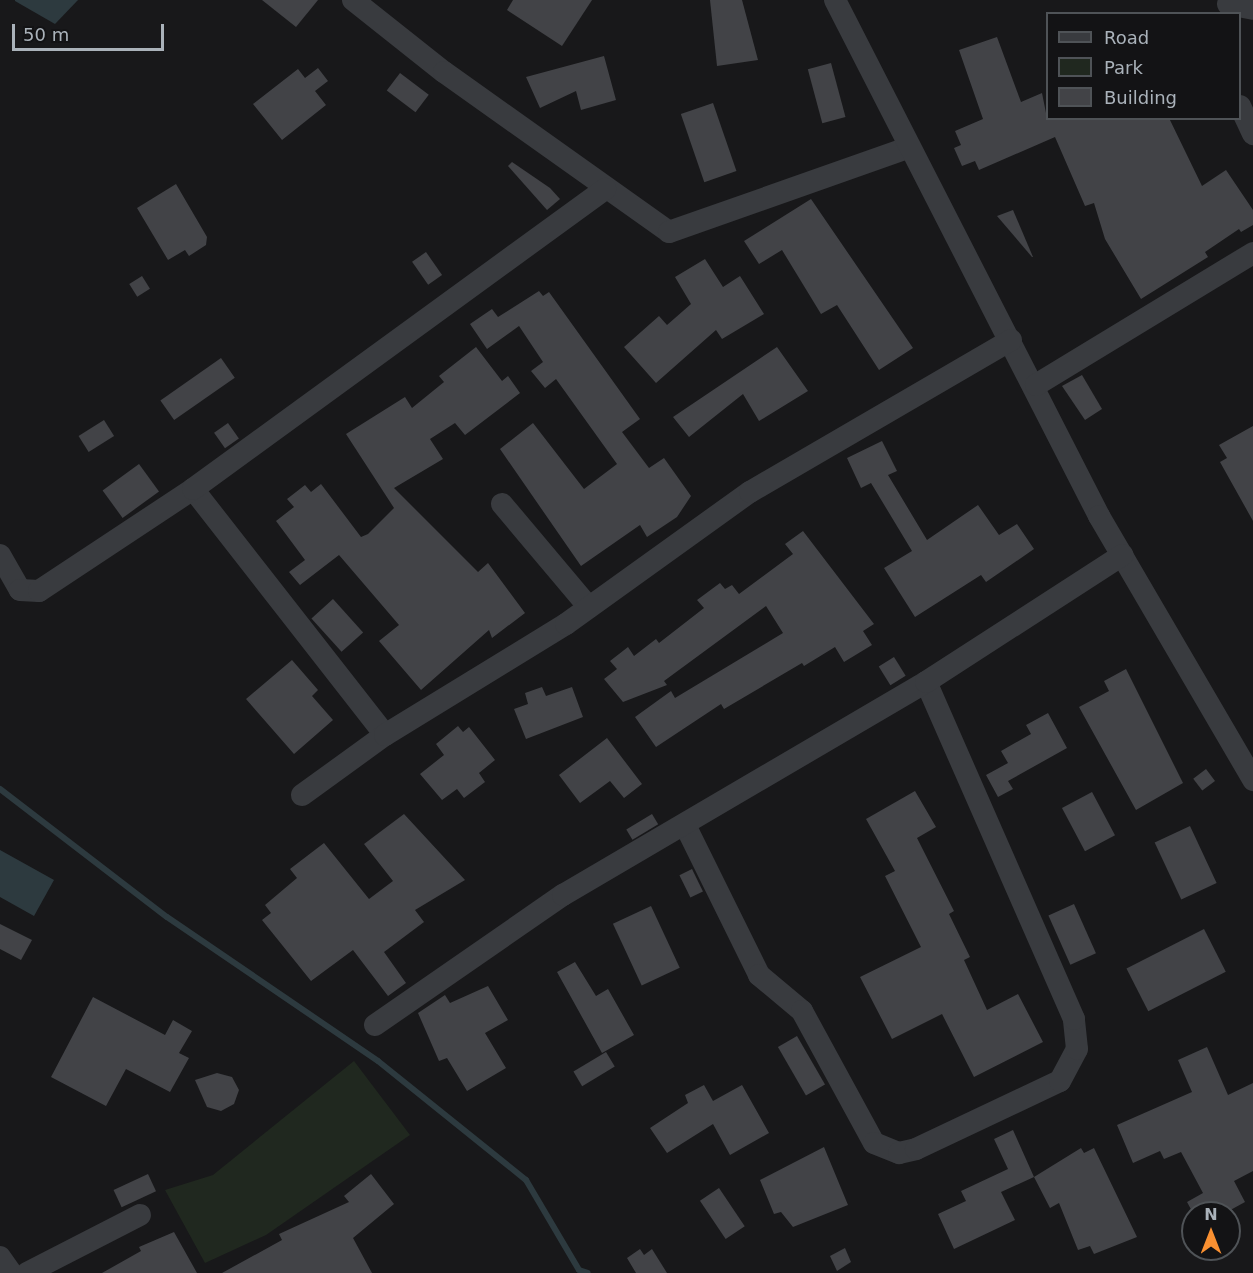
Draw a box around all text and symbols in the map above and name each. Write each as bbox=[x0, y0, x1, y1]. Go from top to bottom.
scale bar bbox=[15, 12, 166, 50]
legend bbox=[1046, 12, 1241, 120]
text: 50 m bbox=[23, 24, 69, 45]
text: Road bbox=[1104, 27, 1149, 48]
text: Park bbox=[1104, 57, 1143, 78]
text: Building bbox=[1104, 87, 1177, 108]
north arrow bbox=[1181, 1201, 1241, 1261]
text: N bbox=[1204, 1205, 1218, 1224]

